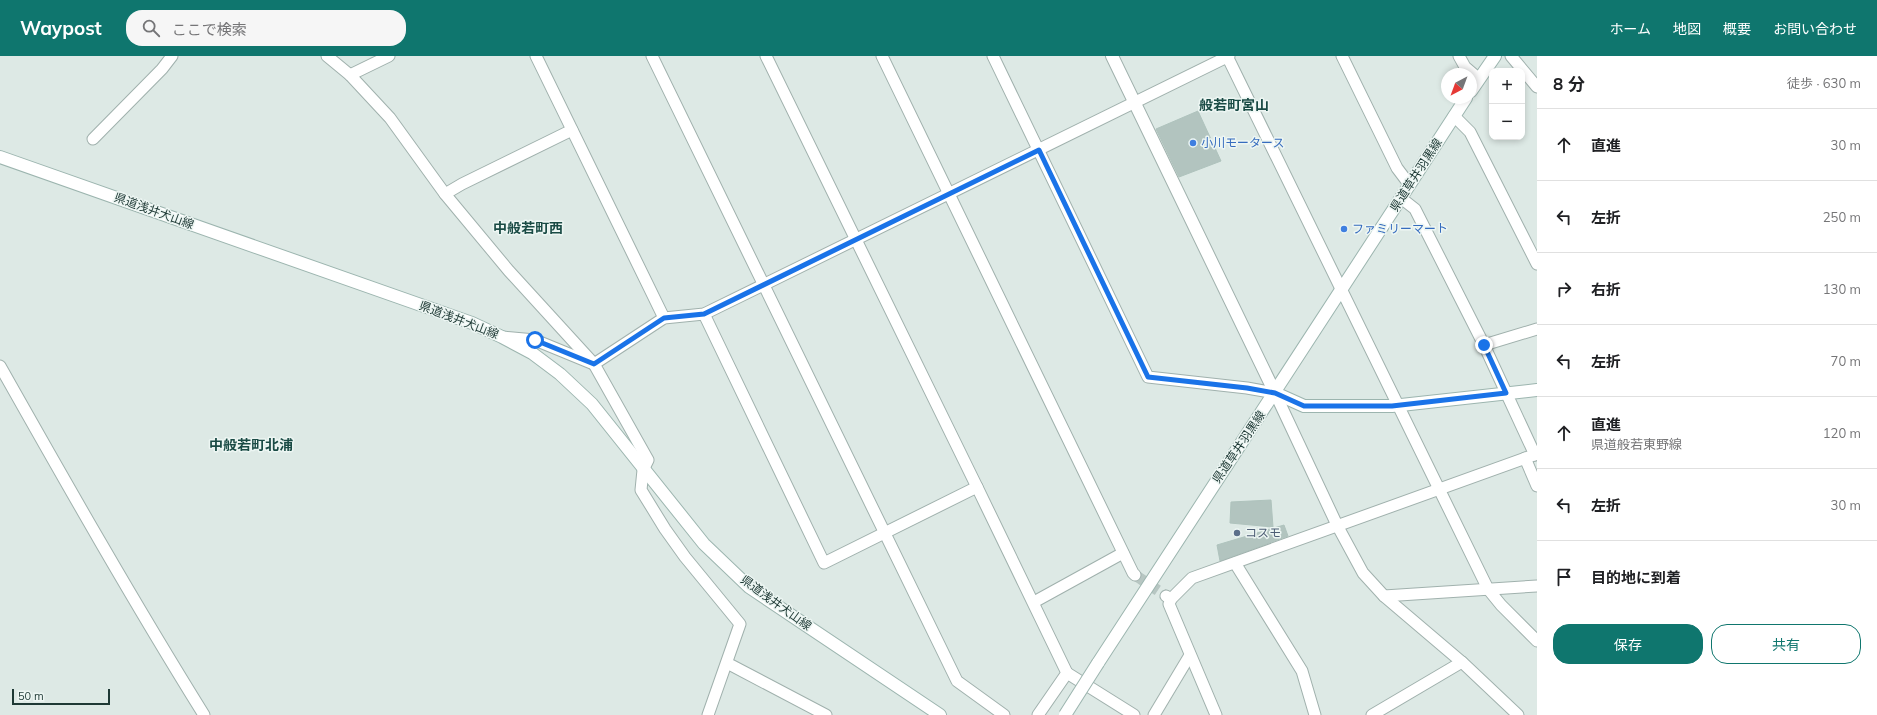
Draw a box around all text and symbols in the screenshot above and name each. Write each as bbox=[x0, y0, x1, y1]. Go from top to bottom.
search box bbox=[126, 10, 406, 46]
text: Waypost bbox=[20, 16, 102, 40]
icon: search bbox=[140, 17, 162, 39]
text: ここで検索 bbox=[172, 20, 247, 39]
text: ホーム bbox=[1609, 20, 1651, 38]
text: 地図 bbox=[1673, 20, 1701, 38]
text: 概要 bbox=[1723, 20, 1751, 38]
text: お問い合わせ bbox=[1773, 20, 1857, 38]
north arrow bbox=[1441, 68, 1477, 104]
map controls bbox=[1489, 68, 1525, 140]
button: + bbox=[1489, 68, 1525, 104]
text: 8 分 bbox=[1553, 73, 1585, 94]
text: 徒歩 · 630 m bbox=[1787, 75, 1861, 91]
district label: 般若町宮山 bbox=[1199, 96, 1269, 114]
button: − bbox=[1489, 104, 1525, 140]
icon: ahead bbox=[1553, 134, 1575, 156]
place label: 小川モータース bbox=[1201, 135, 1284, 150]
street label: 県道草井羽黒線 bbox=[1386, 135, 1445, 214]
text: 直進 bbox=[1591, 136, 1621, 155]
text: 30 m bbox=[1831, 137, 1861, 153]
marker: 小川モータース bbox=[1188, 138, 1198, 148]
street label: 県道浅井犬山線 bbox=[112, 189, 196, 232]
icon: left bbox=[1553, 206, 1575, 228]
text: 左折 bbox=[1591, 208, 1621, 227]
text: 250 m bbox=[1823, 209, 1861, 225]
district label: 中般若町西 bbox=[493, 219, 563, 237]
place label: ファミリーマート bbox=[1352, 221, 1448, 236]
marker: ファミリーマート bbox=[1339, 224, 1349, 234]
icon: right bbox=[1553, 278, 1575, 300]
text: 右折 bbox=[1591, 280, 1621, 299]
text: 130 m bbox=[1823, 281, 1861, 297]
street label: 県道浅井犬山線 bbox=[417, 297, 501, 342]
route start bbox=[526, 331, 544, 349]
route end bbox=[1475, 336, 1493, 354]
icon: left bbox=[1553, 350, 1575, 372]
text: 左折 bbox=[1591, 352, 1621, 371]
text: 70 m bbox=[1831, 353, 1861, 369]
street label: 県道草井羽黒線 bbox=[1209, 408, 1268, 486]
text: 直進 bbox=[1591, 415, 1621, 434]
icon: ahead bbox=[1553, 422, 1575, 444]
text: 120 m bbox=[1823, 425, 1861, 441]
district label: 中般若町北浦 bbox=[209, 436, 293, 454]
text: 県道般若東野線 bbox=[1591, 436, 1682, 452]
icon: left bbox=[1553, 494, 1575, 516]
text: 左折 bbox=[1591, 496, 1621, 515]
text: 30 m bbox=[1831, 497, 1861, 513]
place label: コスモ bbox=[1245, 525, 1281, 540]
marker: コスモ bbox=[1232, 528, 1242, 538]
icon: arrive bbox=[1553, 566, 1575, 588]
text: 目的地に到着 bbox=[1591, 568, 1681, 587]
street label: 県道浅井犬山線 bbox=[738, 572, 815, 633]
button: 保存 bbox=[1553, 624, 1703, 664]
button: 共有 bbox=[1711, 624, 1861, 664]
scale bar bbox=[12, 687, 110, 706]
text: 50 m bbox=[18, 689, 44, 703]

